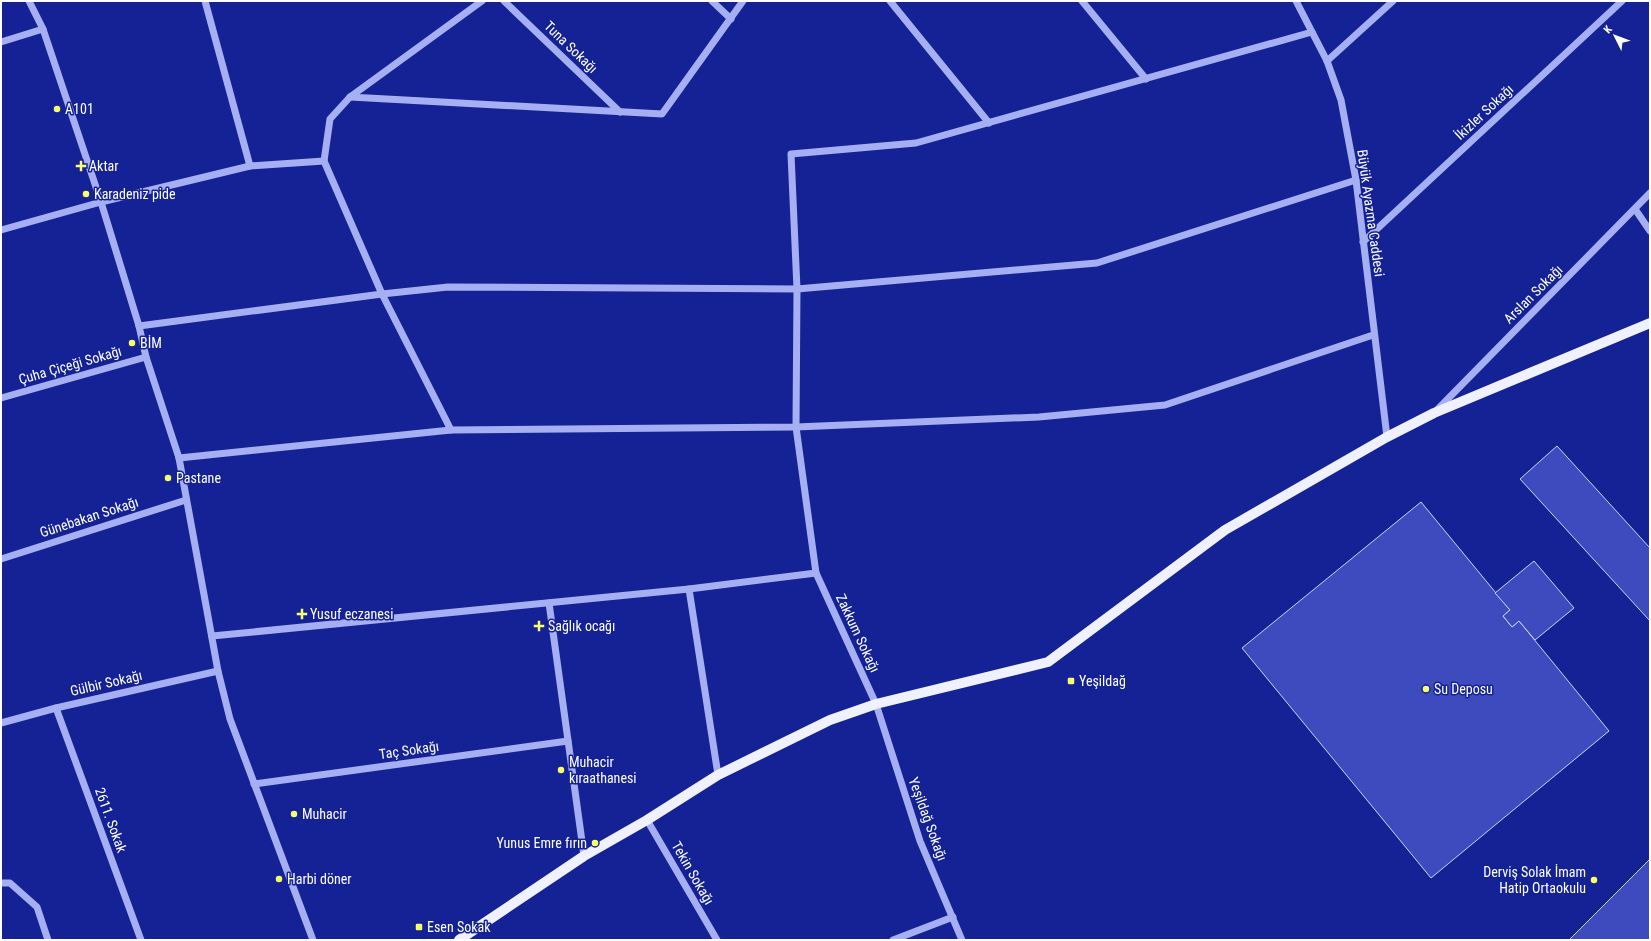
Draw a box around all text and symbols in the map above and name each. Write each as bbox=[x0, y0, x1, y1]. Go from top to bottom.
north arrow bbox=[1595, 16, 1635, 56]
street label: Tuna Sokağı bbox=[541, 18, 601, 76]
text: K bbox=[1601, 22, 1615, 36]
street label: İkizler Sokağı bbox=[1452, 81, 1516, 143]
place label: A101 bbox=[65, 101, 94, 117]
marker: A101 bbox=[52, 104, 62, 114]
street label: Büyük Ayazma Caddesi bbox=[1354, 149, 1388, 277]
place label: Aktar bbox=[89, 158, 119, 174]
marker: Aktar bbox=[76, 161, 86, 171]
place label: Karadeniz pide bbox=[94, 186, 176, 202]
marker: Karadeniz pide bbox=[81, 189, 91, 199]
street label: Arslan Sokağı bbox=[1500, 261, 1566, 327]
place label: BİM bbox=[140, 335, 162, 351]
marker: BİM bbox=[127, 338, 137, 348]
street label: Çuha Çiçeği Sokağı bbox=[17, 343, 123, 387]
place label: Pastane bbox=[176, 470, 221, 486]
marker: Pastane bbox=[163, 473, 173, 483]
street label: Günebakan Sokağı bbox=[38, 494, 140, 540]
street label: Zakkum Sokağı bbox=[833, 591, 883, 675]
place label: Yusuf eczanesi bbox=[310, 606, 393, 622]
marker: Yusuf eczanesi bbox=[297, 609, 307, 619]
place label: Sağlık ocağı bbox=[548, 618, 615, 634]
marker: Sağlık ocağı bbox=[533, 620, 545, 632]
street label: Gülbir Sokağı bbox=[68, 667, 144, 699]
place label: Yeşildağ bbox=[1079, 673, 1126, 689]
marker: Yeşildağ bbox=[1066, 676, 1076, 686]
place label: Su Deposu bbox=[1434, 681, 1493, 697]
marker: Su Deposu bbox=[1421, 684, 1431, 694]
street label: Taç Sokağı bbox=[378, 738, 440, 762]
place label: Muhacir kıraathanesi bbox=[569, 754, 637, 786]
marker: Muhacir kıraathanesi bbox=[556, 765, 566, 775]
street label: Yeşildağ Sokağı bbox=[906, 775, 950, 863]
street label: 2611. Sokak bbox=[92, 785, 130, 855]
place label: Muhacir bbox=[302, 806, 347, 822]
marker: Muhacir bbox=[289, 809, 299, 819]
place label: Yunus Emre fırın bbox=[497, 835, 587, 851]
marker: Yunus Emre fırın bbox=[590, 838, 600, 848]
street label: Tekin Sokağı bbox=[669, 839, 717, 907]
place label: Derviş Solak İmam Hatip Ortaokulu bbox=[1483, 864, 1586, 896]
place label: Harbi döner bbox=[287, 871, 352, 887]
marker: Harbi döner bbox=[274, 874, 284, 884]
marker: Derviş Solak İmam Hatip Ortaokulu bbox=[1589, 875, 1599, 885]
place label: Esen Sokak bbox=[427, 919, 491, 935]
marker: Esen Sokak bbox=[414, 922, 424, 932]

